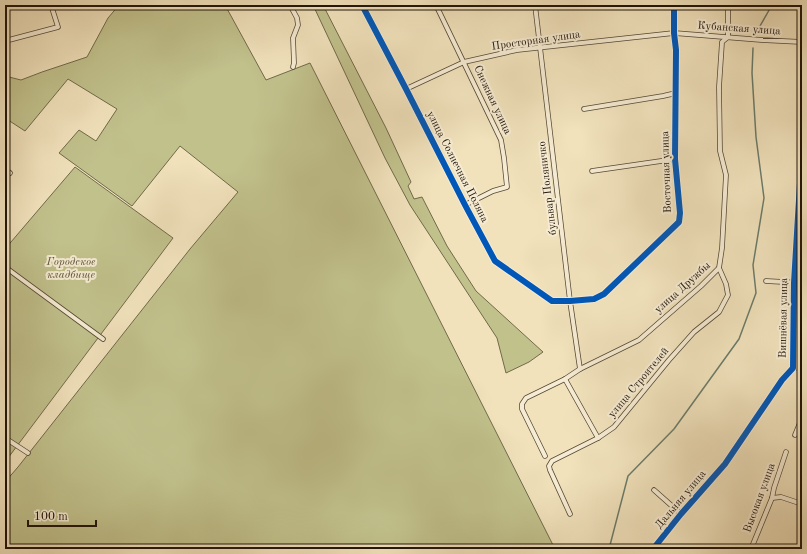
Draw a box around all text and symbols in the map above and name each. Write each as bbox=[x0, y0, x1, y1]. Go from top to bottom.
street label: Кубанская улица bbox=[697, 21, 782, 37]
street label: Просторная улица bbox=[491, 29, 582, 53]
street label: Снежная улица bbox=[471, 64, 513, 137]
street label: улица Солнечная Поляна bbox=[424, 110, 490, 225]
street label: Восточная улица bbox=[660, 130, 674, 213]
street label: бульвар Поляничко bbox=[537, 140, 559, 236]
park label: Городское кладбище bbox=[45, 257, 96, 281]
street label: улица Дружбы bbox=[653, 260, 713, 316]
street label: Вишнёвая улица bbox=[778, 277, 790, 358]
street label: улица Строителей bbox=[607, 346, 671, 420]
street label: Высокая улица bbox=[742, 461, 778, 534]
street label: Дальняя улица bbox=[654, 468, 709, 531]
scale bar bbox=[28, 502, 96, 528]
text: 100 m bbox=[34, 511, 68, 523]

